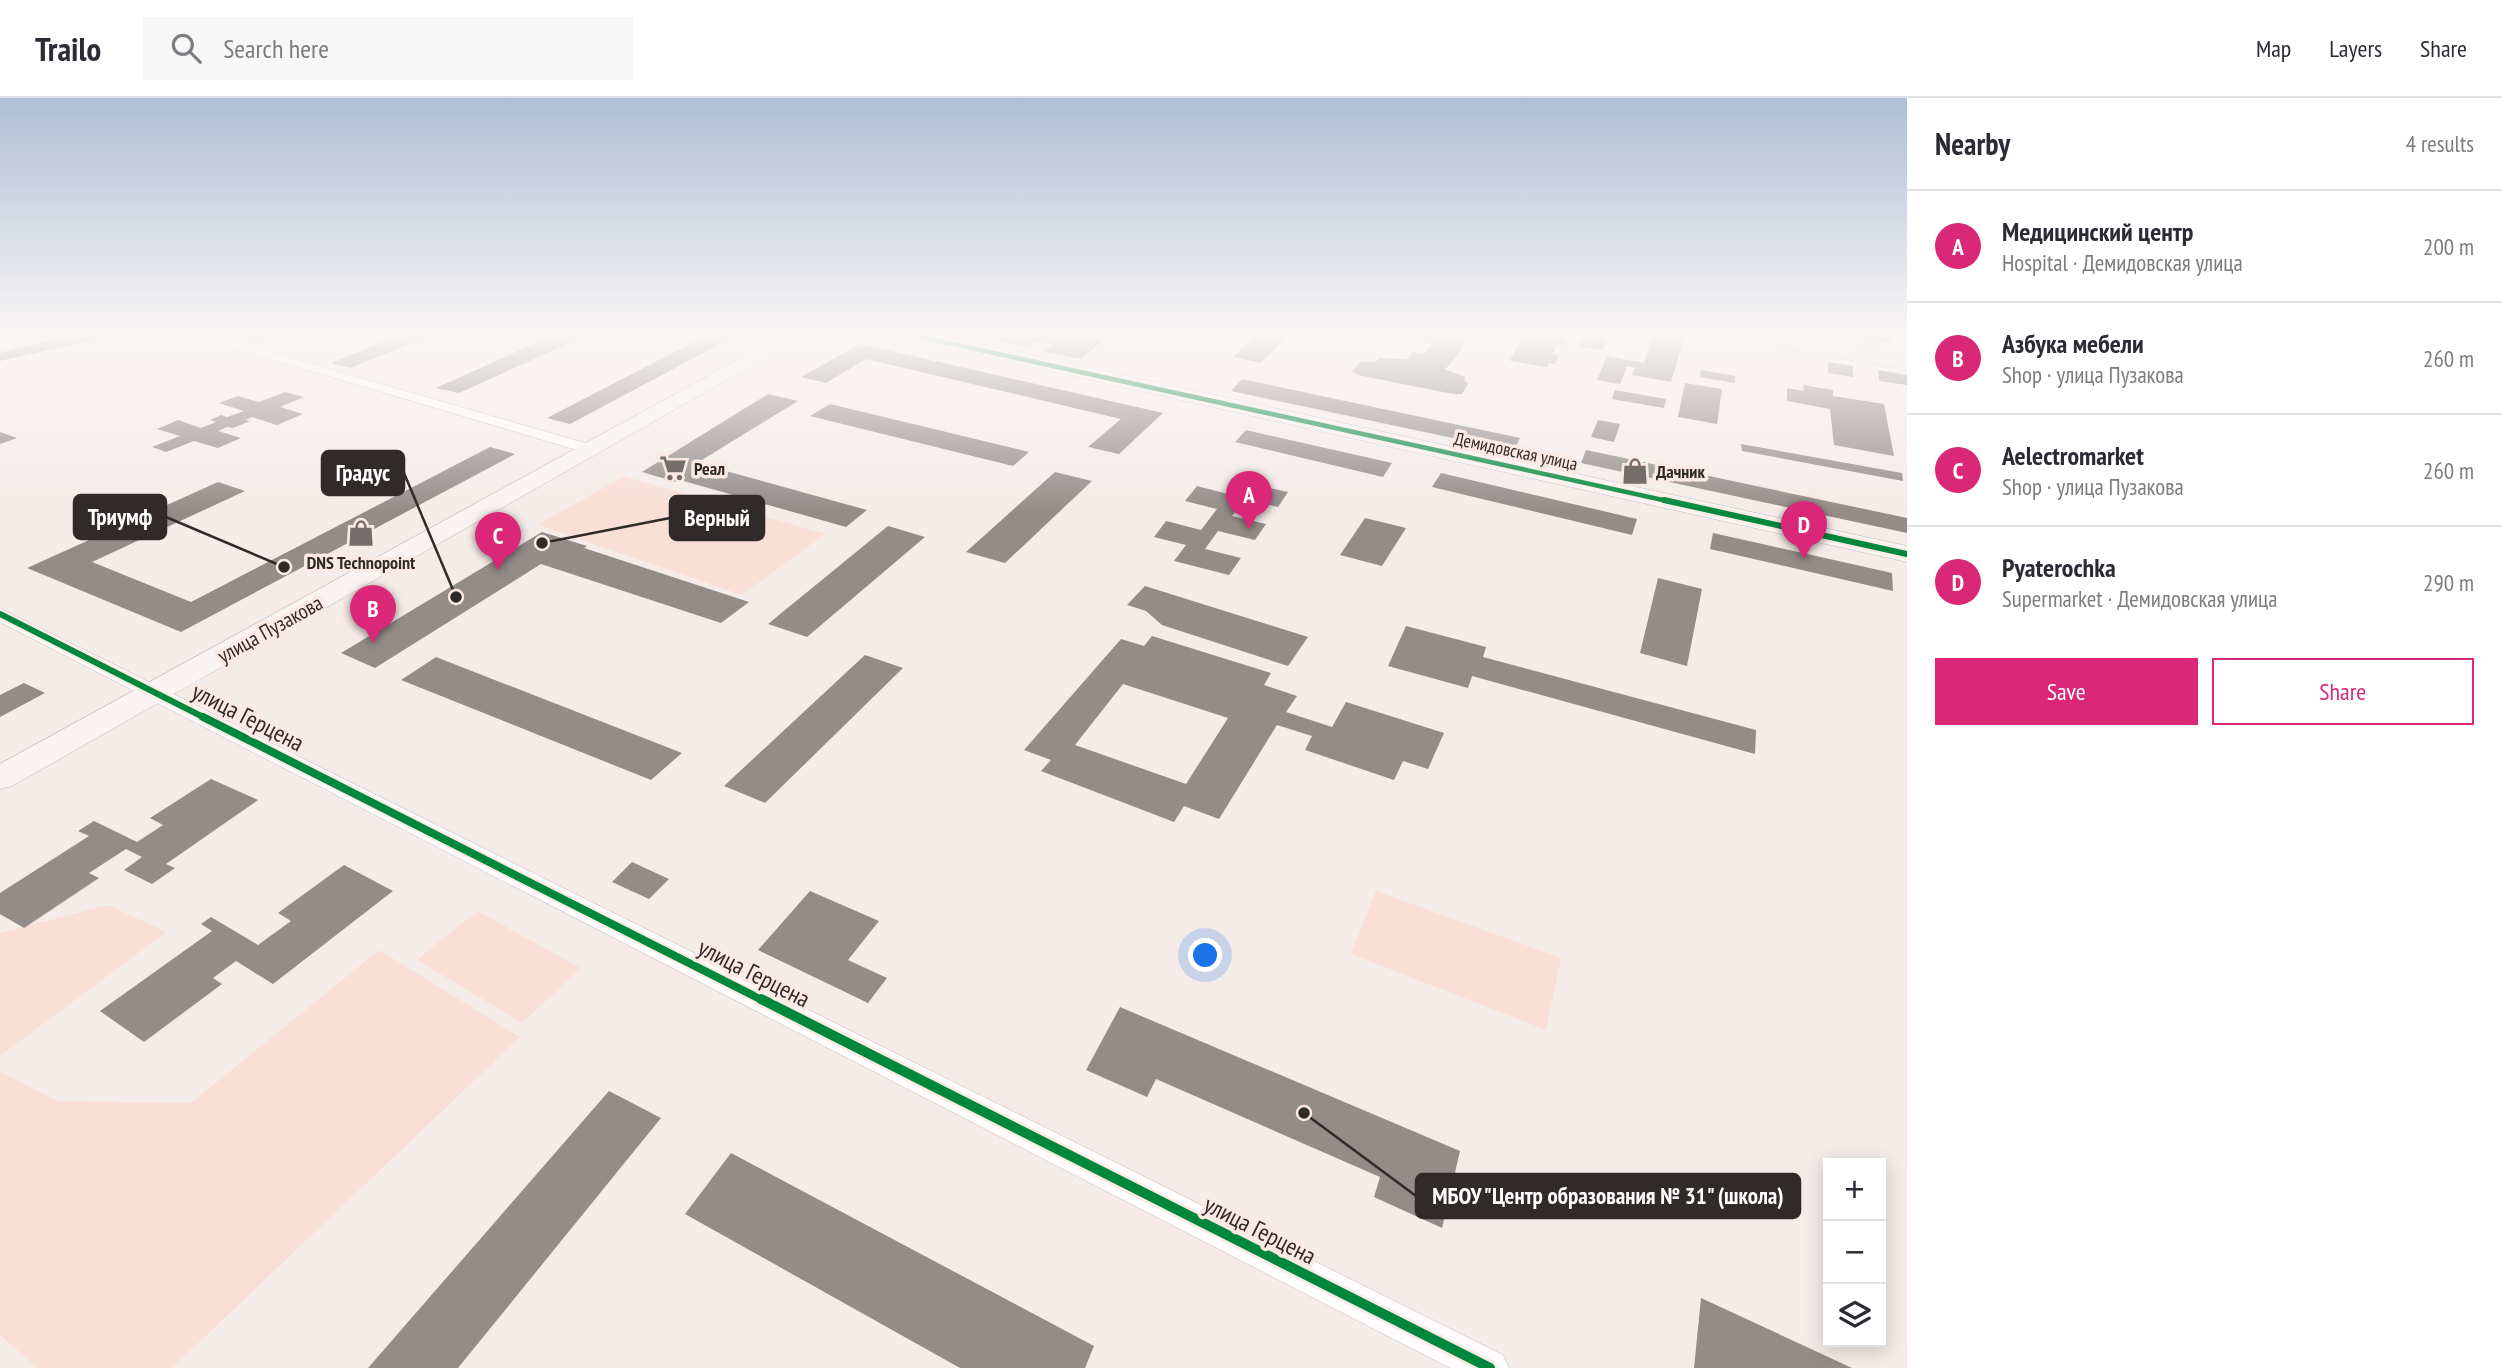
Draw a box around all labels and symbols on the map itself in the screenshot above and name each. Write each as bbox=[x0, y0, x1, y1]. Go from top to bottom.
street label: Демидовская улица bbox=[1452, 427, 1580, 475]
callout: Градус bbox=[322, 451, 404, 495]
supermarket icon: Реал bbox=[658, 453, 688, 483]
shop icon: Дачник bbox=[1620, 456, 1650, 486]
place label: Реал bbox=[694, 457, 725, 480]
text: Градус bbox=[336, 458, 390, 487]
place label: Дачник bbox=[1656, 460, 1705, 483]
pin: A bbox=[1226, 471, 1272, 529]
callout: Триумф bbox=[74, 495, 166, 539]
callout: Верный bbox=[670, 496, 764, 540]
pin: D bbox=[1781, 501, 1827, 559]
text: Триумф bbox=[88, 502, 152, 531]
text: Верный bbox=[684, 503, 750, 532]
pin: C bbox=[475, 512, 521, 570]
shop icon: DNS Technopoint bbox=[346, 518, 376, 548]
place label: DNS Technopoint bbox=[307, 551, 416, 574]
pin: B bbox=[350, 585, 396, 643]
street label: улица Пузакова bbox=[213, 589, 327, 669]
street label: улица Герцена bbox=[187, 676, 309, 758]
street label: улица Герцена bbox=[693, 932, 815, 1014]
your location bbox=[1188, 938, 1222, 972]
callout: МБОУ "Центр образования № 31" (школа) bbox=[1416, 1174, 1800, 1218]
text: МБОУ "Центр образования № 31" (школа) bbox=[1432, 1181, 1784, 1210]
street label: улица Герцена bbox=[1199, 1189, 1321, 1271]

